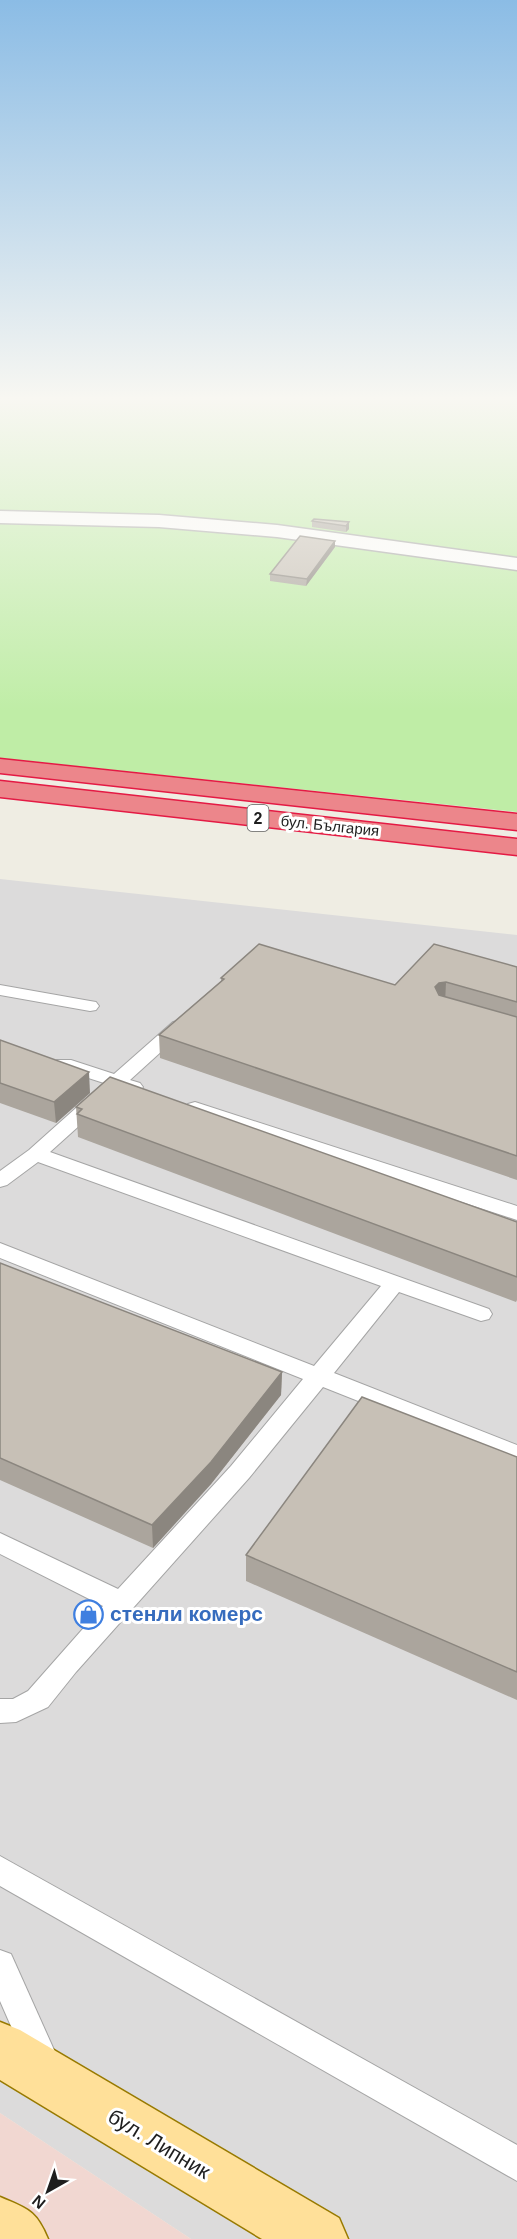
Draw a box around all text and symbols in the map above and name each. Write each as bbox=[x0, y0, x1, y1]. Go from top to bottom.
road number: 2 bbox=[248, 805, 268, 831]
street label: бул. България bbox=[280, 812, 380, 839]
shop icon: стенли комерс bbox=[73, 1598, 105, 1630]
place label: стенли комерс bbox=[110, 1602, 263, 1625]
street label: бул. Липник bbox=[104, 2104, 215, 2183]
north arrow bbox=[18, 2161, 78, 2221]
text: N bbox=[29, 2192, 49, 2212]

